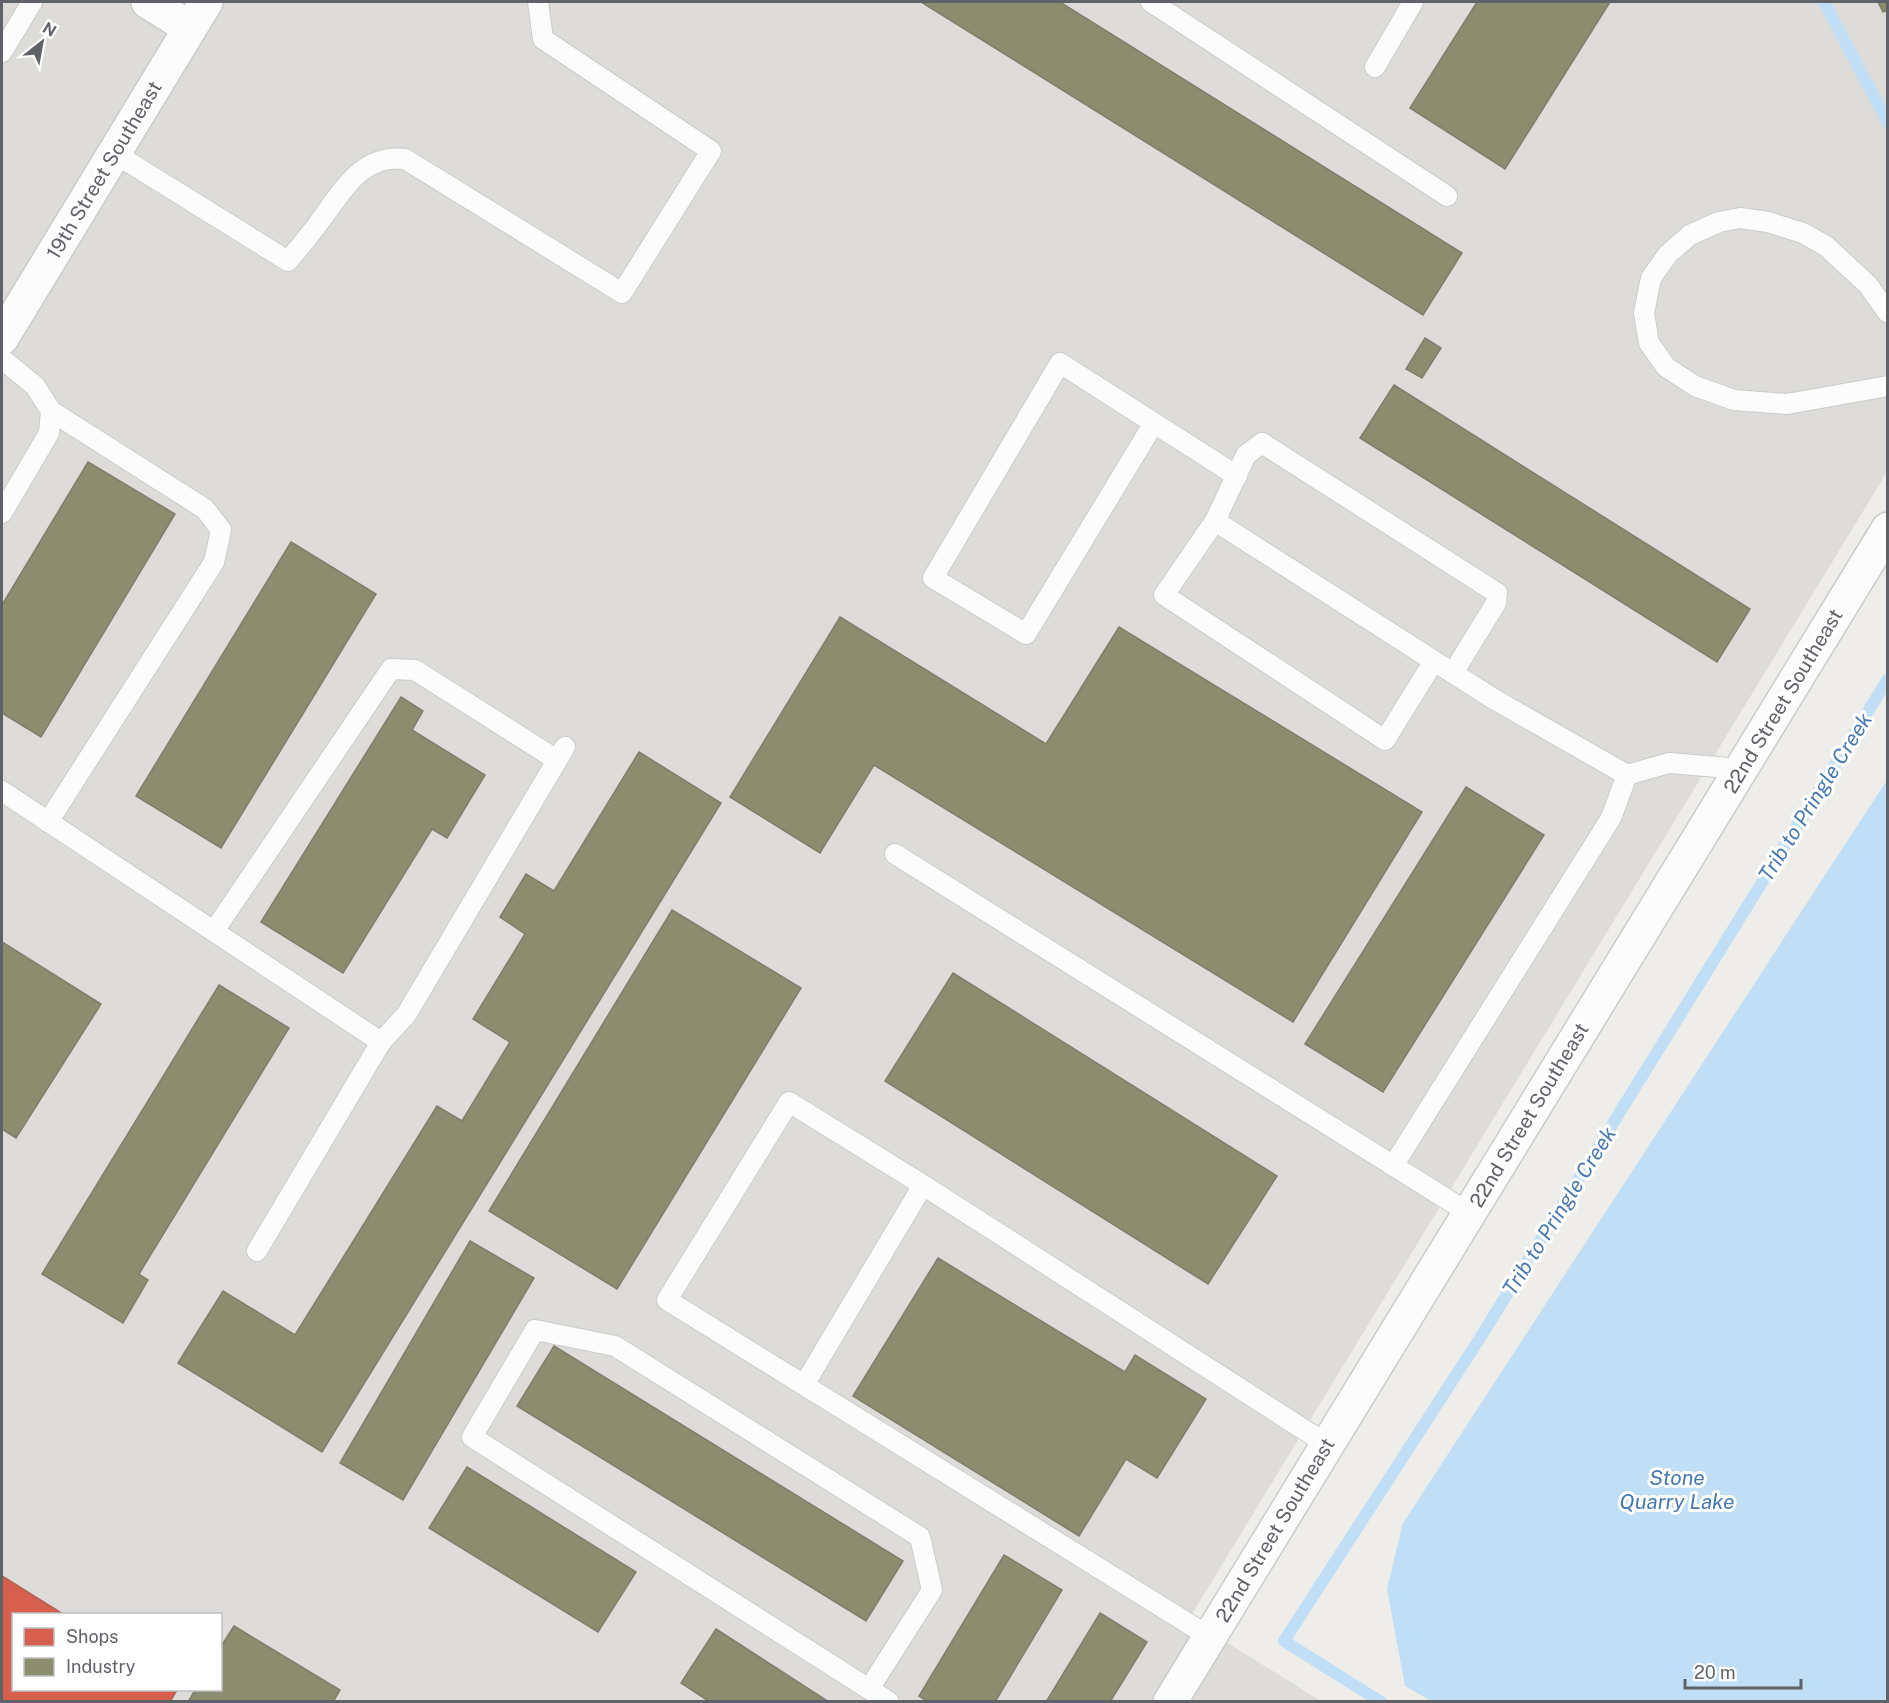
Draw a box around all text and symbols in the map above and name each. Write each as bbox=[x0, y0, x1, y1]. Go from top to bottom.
north arrow bbox=[12, 12, 72, 72]
text: N bbox=[39, 18, 60, 41]
street label: 19th Street Southeast bbox=[41, 77, 167, 263]
street label: 22nd Street Southeast bbox=[1718, 604, 1848, 798]
water label: Trib to Pringle Creek bbox=[1753, 708, 1877, 886]
street label: 22nd Street Southeast bbox=[1464, 1018, 1594, 1212]
water label: Trib to Pringle Creek bbox=[1497, 1122, 1621, 1300]
street label: 22nd Street Southeast bbox=[1210, 1433, 1340, 1627]
water label: Stone Quarry Lake bbox=[1620, 1465, 1734, 1514]
legend bbox=[12, 1613, 222, 1691]
text: Shops bbox=[66, 1626, 118, 1647]
scale bar bbox=[1685, 1652, 1800, 1690]
text: Industry bbox=[66, 1656, 136, 1677]
text: 20 m bbox=[1694, 1662, 1736, 1683]

